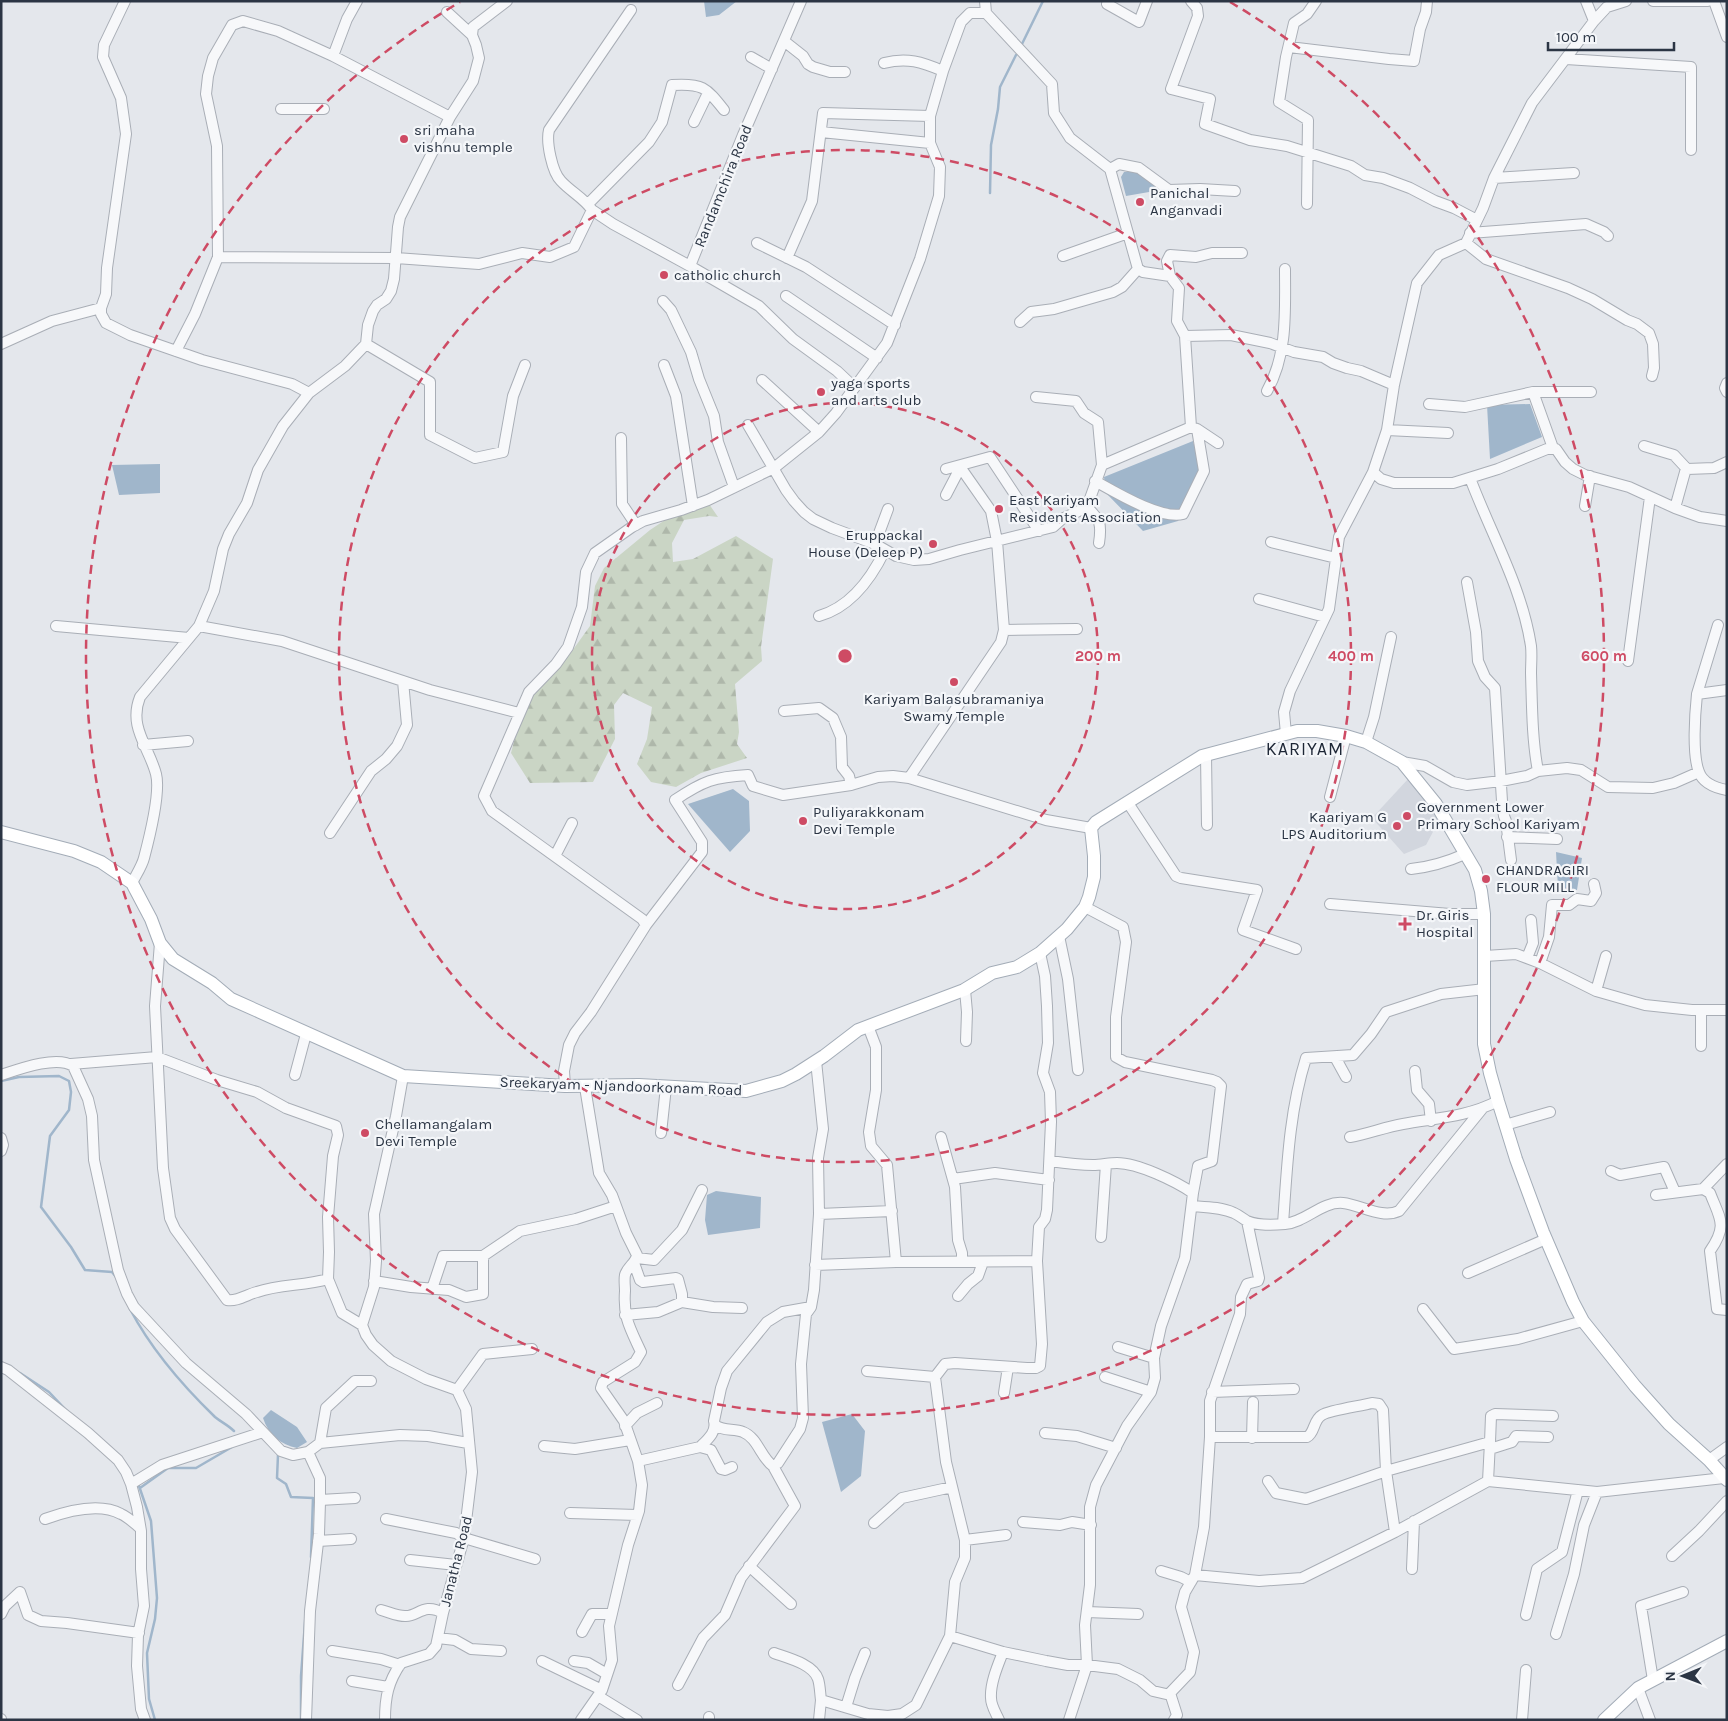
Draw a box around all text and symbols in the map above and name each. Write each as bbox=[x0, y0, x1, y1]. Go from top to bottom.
scale bar bbox=[1548, 20, 1674, 52]
text: 100 m bbox=[1556, 28, 1596, 46]
place label: sri maha vishnu temple bbox=[414, 121, 513, 156]
street label: Randamchira Road bbox=[690, 122, 756, 250]
marker: sri maha vishnu temple bbox=[398, 133, 410, 145]
place label: Panichal Anganvadi bbox=[1150, 184, 1223, 219]
marker: Panichal Anganvadi bbox=[1134, 196, 1146, 208]
place label: catholic church bbox=[674, 266, 781, 284]
marker: catholic church bbox=[658, 269, 670, 281]
place label: yaga sports and arts club bbox=[830, 374, 921, 409]
marker: yaga sports and arts club bbox=[815, 386, 827, 398]
place label: East Kariyam Residents Association bbox=[1009, 491, 1161, 526]
marker: East Kariyam Residents Association bbox=[993, 503, 1005, 515]
place label: Eruppackal House (Deleep P) bbox=[808, 526, 923, 561]
marker: Eruppackal House (Deleep P) bbox=[927, 538, 939, 550]
centre of rings bbox=[836, 647, 854, 665]
text: 200 m bbox=[1075, 647, 1121, 665]
text: 400 m bbox=[1328, 647, 1374, 665]
text: 600 m bbox=[1581, 647, 1627, 665]
marker: Kariyam Balasubramaniya Swamy Temple bbox=[948, 676, 960, 688]
place label: Kariyam Balasubramaniya Swamy Temple bbox=[864, 690, 1044, 725]
district label: KARIYAM bbox=[1266, 738, 1344, 760]
place label: Government Lower Primary School Kariyam bbox=[1417, 798, 1580, 833]
place label: Puliyarakkonam Devi Temple bbox=[813, 803, 924, 838]
place label: Kaariyam G LPS Auditorium bbox=[1281, 808, 1387, 843]
marker: Government Lower Primary School Kariyam bbox=[1401, 810, 1413, 822]
marker: Puliyarakkonam Devi Temple bbox=[797, 815, 809, 827]
marker: Kaariyam G LPS Auditorium bbox=[1391, 820, 1403, 832]
place label: CHANDRAGIRI FLOUR MILL bbox=[1496, 861, 1589, 896]
marker: CHANDRAGIRI FLOUR MILL bbox=[1480, 873, 1492, 885]
place label: Dr. Giris Hospital bbox=[1416, 906, 1473, 941]
marker: Dr. Giris Hospital bbox=[1398, 917, 1412, 931]
street label: Sreekaryam - Njandoorkonam Road bbox=[499, 1073, 743, 1099]
place label: Chellamangalam Devi Temple bbox=[375, 1115, 492, 1150]
marker: Chellamangalam Devi Temple bbox=[359, 1127, 371, 1139]
street label: Janatha Road bbox=[436, 1514, 476, 1608]
north arrow bbox=[1658, 1651, 1708, 1701]
text: N bbox=[1662, 1671, 1679, 1681]

